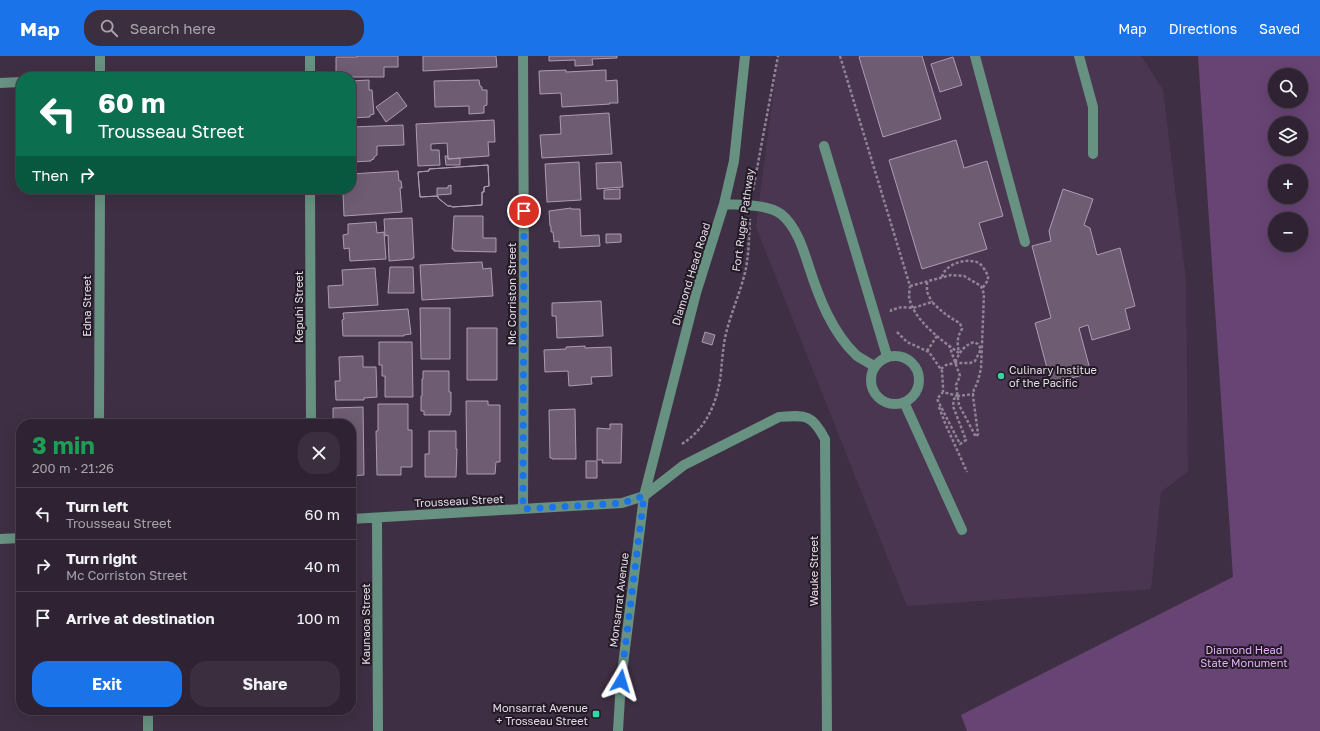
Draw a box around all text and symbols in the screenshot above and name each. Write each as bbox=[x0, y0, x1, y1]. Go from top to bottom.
search box bbox=[84, 10, 364, 46]
text: Map bbox=[20, 17, 60, 40]
icon: search bbox=[98, 17, 120, 39]
text: Search here bbox=[130, 19, 216, 37]
text: Map bbox=[1118, 20, 1147, 37]
text: Directions bbox=[1169, 20, 1237, 37]
text: Saved bbox=[1259, 20, 1300, 37]
map controls bbox=[1268, 68, 1308, 252]
button: search bbox=[1268, 68, 1308, 108]
text: 60 m bbox=[98, 86, 165, 119]
icon: left bbox=[32, 88, 84, 140]
button: layers bbox=[1268, 116, 1308, 156]
text: Trousseau Street bbox=[98, 120, 244, 142]
icon: right bbox=[76, 164, 98, 186]
button: + bbox=[1268, 164, 1308, 204]
text: Then bbox=[32, 166, 68, 184]
street label: Fort Ruger Pathway bbox=[729, 168, 756, 272]
pin bbox=[507, 194, 541, 228]
icon: arrive bbox=[513, 200, 535, 222]
button: − bbox=[1268, 212, 1308, 252]
street label: Diamond Head Road bbox=[669, 221, 712, 327]
street label: Mc Corriston Street bbox=[505, 243, 518, 345]
street label: Kepuhi Street bbox=[292, 271, 305, 343]
street label: Edna Street bbox=[80, 275, 93, 337]
place label: Culinary Institue of the Pacific bbox=[1009, 363, 1097, 389]
marker: Culinary Institue of the Pacific bbox=[996, 371, 1006, 381]
text: 3 min bbox=[32, 430, 95, 459]
button: close bbox=[298, 432, 340, 474]
text: 200 m · 21:26 bbox=[32, 460, 114, 476]
street label: Trousseau Street bbox=[414, 492, 504, 509]
text: Turn left bbox=[66, 497, 128, 515]
icon: left bbox=[32, 503, 54, 525]
text: 60 m bbox=[305, 505, 340, 523]
text: Trousseau Street bbox=[66, 515, 172, 531]
street label: Wauke Street bbox=[807, 536, 820, 606]
text: Turn right bbox=[66, 549, 137, 567]
street label: Monsarrat Avenue bbox=[606, 552, 631, 648]
icon: right bbox=[32, 555, 54, 577]
text: 40 m bbox=[305, 557, 340, 575]
text: Mc Corriston Street bbox=[66, 567, 187, 583]
street label: Kaunaoa Street bbox=[359, 583, 372, 665]
icon: arrive bbox=[32, 607, 54, 629]
text: Arrive at destination bbox=[66, 609, 215, 627]
text: 100 m bbox=[297, 609, 340, 627]
park label: Diamond Head State Monument bbox=[1200, 643, 1288, 669]
position arrow bbox=[600, 660, 642, 702]
button: Exit bbox=[32, 661, 182, 707]
button: Share bbox=[190, 661, 340, 707]
place label: Monsarrat Avenue + Trosseau Street bbox=[493, 701, 588, 727]
marker: Monsarrat Avenue + Trosseau Street bbox=[591, 709, 601, 719]

